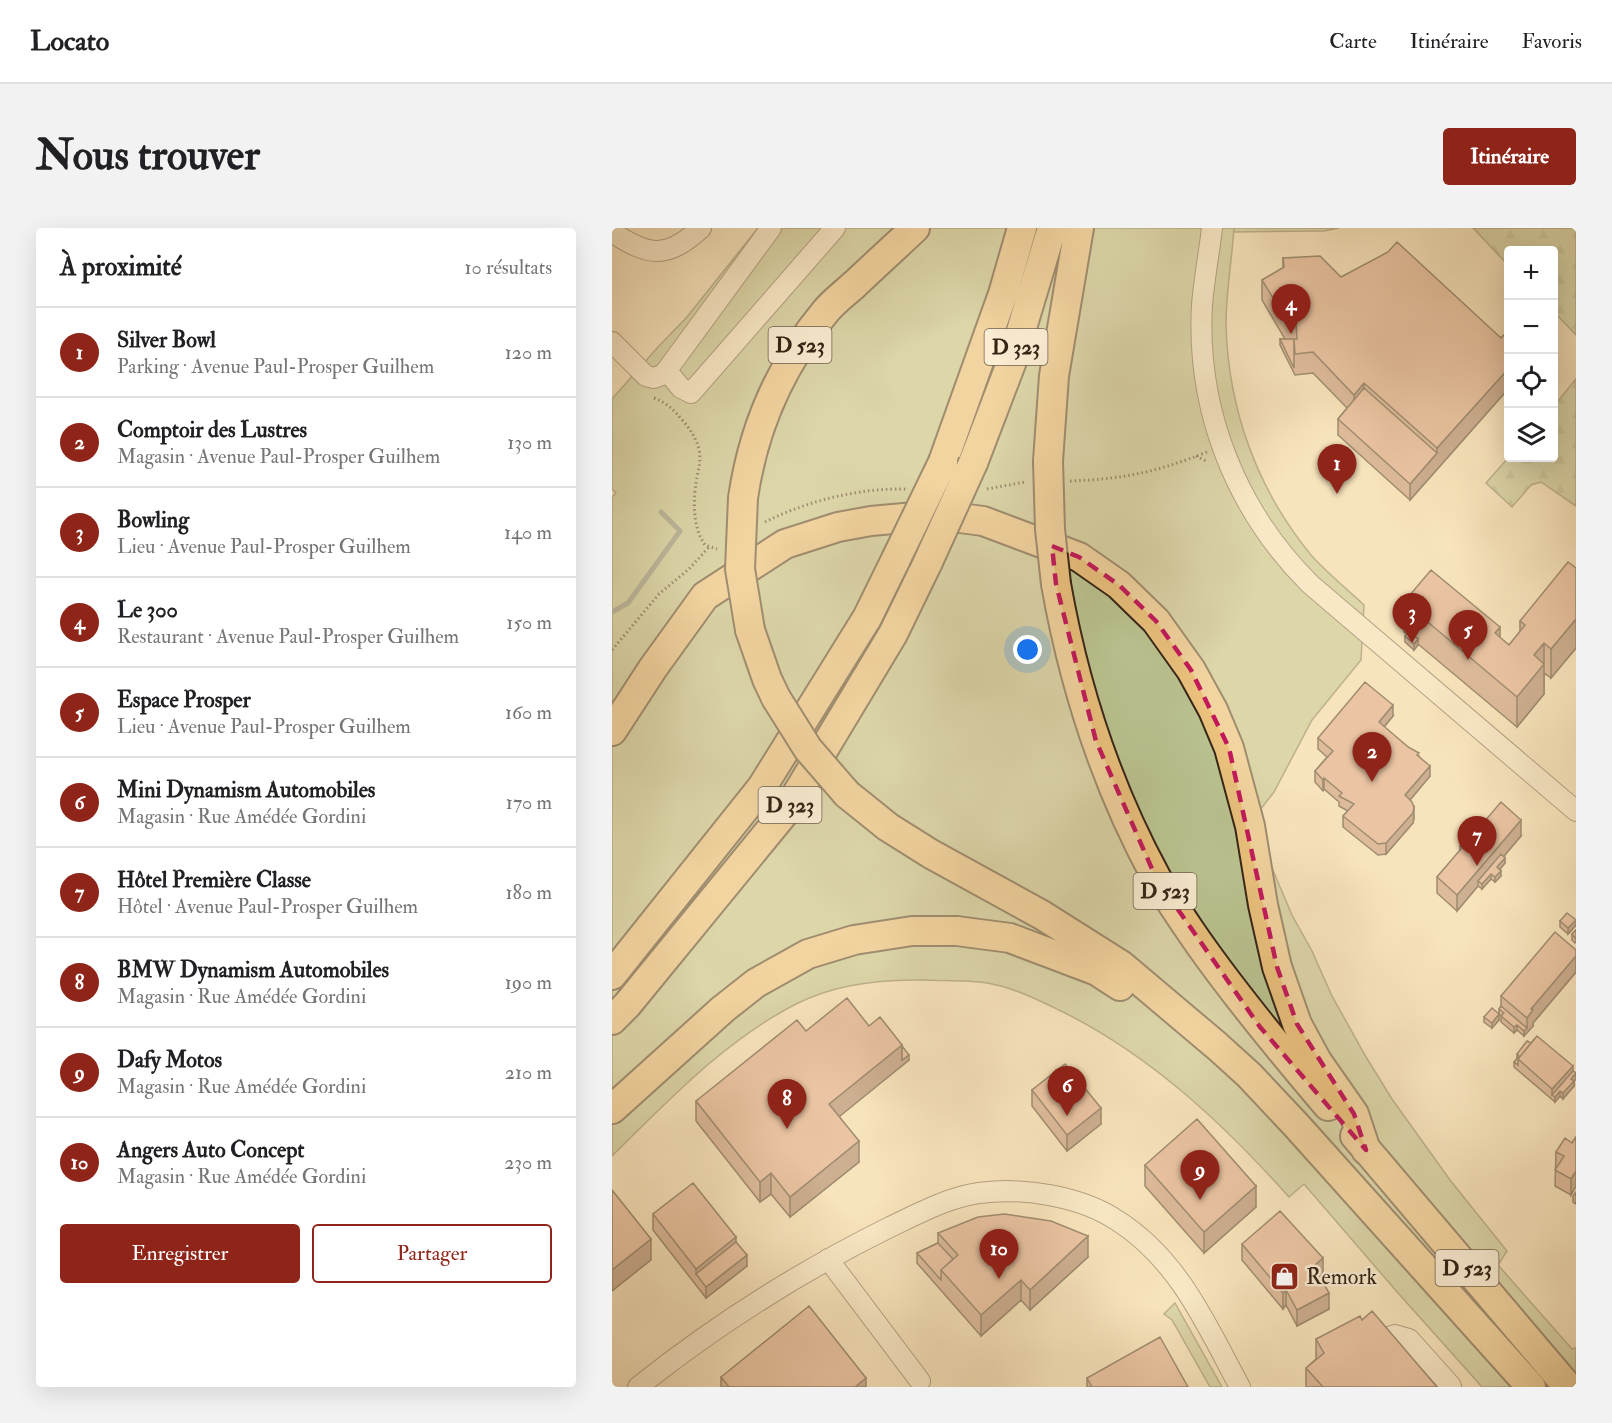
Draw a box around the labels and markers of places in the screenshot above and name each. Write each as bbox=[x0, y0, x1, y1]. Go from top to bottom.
pin: 4 bbox=[1272, 285, 1310, 334]
pin: 1 bbox=[1318, 444, 1356, 494]
pin: 3 bbox=[1392, 594, 1432, 643]
pin: 5 bbox=[1448, 610, 1488, 660]
pin: 2 bbox=[1352, 732, 1392, 782]
pin: 7 bbox=[1458, 816, 1496, 866]
pin: 6 bbox=[1048, 1066, 1086, 1116]
pin: 8 bbox=[768, 1080, 807, 1129]
pin: 9 bbox=[1180, 1150, 1220, 1200]
pin: 10 bbox=[980, 1230, 1018, 1279]
shop icon: Remork bbox=[1269, 1261, 1301, 1293]
place label: Remork bbox=[1306, 1263, 1377, 1291]

